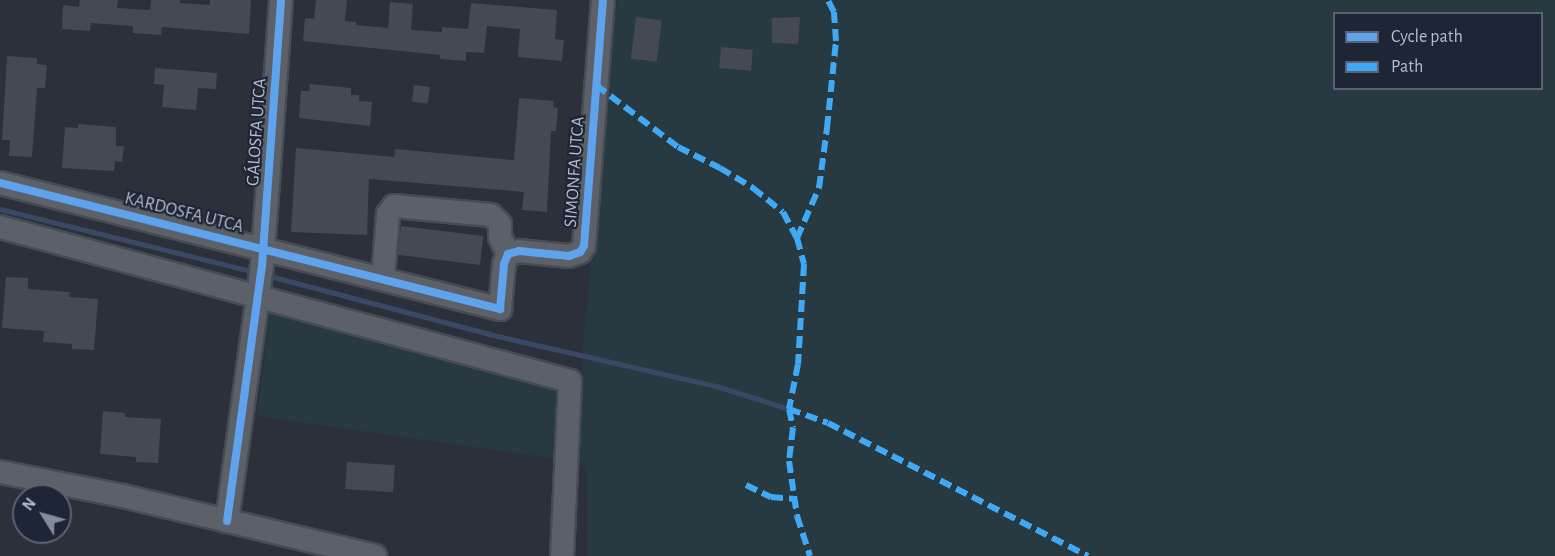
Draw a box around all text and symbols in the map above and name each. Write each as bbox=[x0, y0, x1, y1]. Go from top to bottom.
legend bbox=[1333, 12, 1543, 90]
text: Cycle path bbox=[1391, 28, 1463, 46]
text: Path bbox=[1391, 58, 1423, 76]
street label: GÁLOSFA UTCA bbox=[242, 77, 272, 187]
street label: SIMONFA UTCA bbox=[560, 116, 590, 228]
street label: KARDOSFA UTCA bbox=[122, 188, 246, 238]
north arrow bbox=[12, 484, 72, 544]
text: N bbox=[19, 495, 39, 514]

